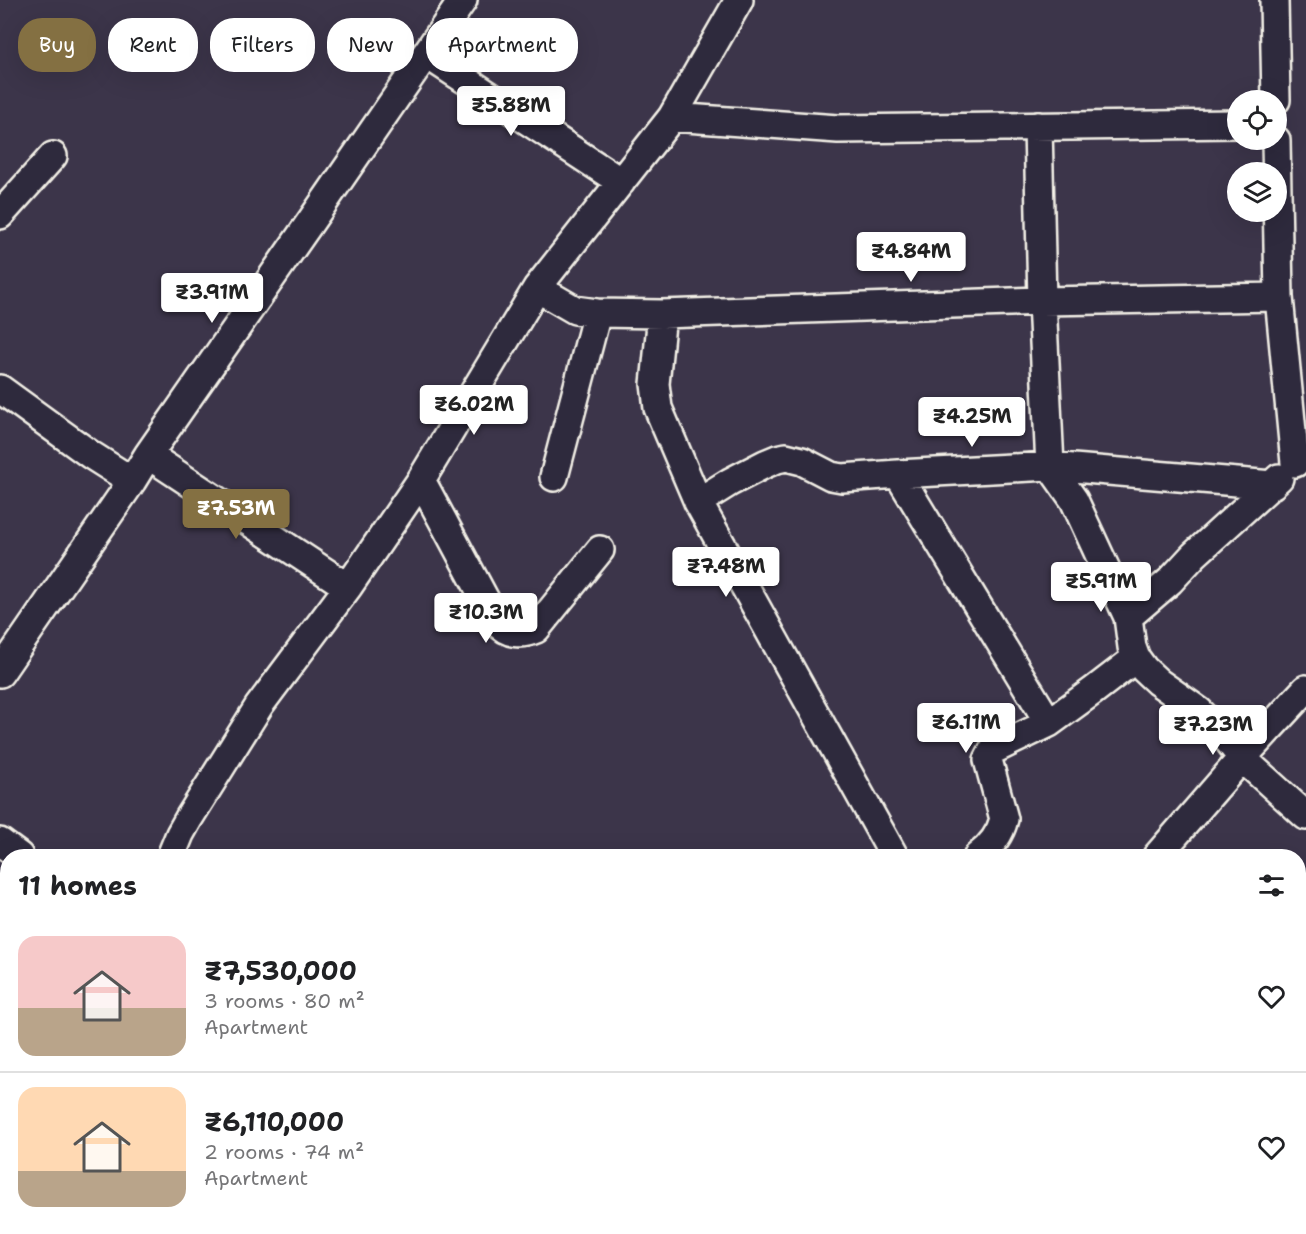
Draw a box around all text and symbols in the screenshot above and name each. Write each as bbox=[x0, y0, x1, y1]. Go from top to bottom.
chip: Buy bbox=[18, 18, 96, 72]
chip: Rent bbox=[108, 18, 198, 72]
chip: Filters bbox=[210, 18, 315, 72]
chip: New bbox=[327, 18, 414, 72]
chip: Apartment bbox=[426, 18, 578, 72]
pin: ₹5.88M bbox=[462, 86, 560, 137]
map controls bbox=[1227, 90, 1287, 222]
button: locate bbox=[1227, 90, 1287, 150]
text: ₹5.88M bbox=[471, 92, 551, 118]
button: layers bbox=[1227, 162, 1287, 222]
pin: ₹4.84M bbox=[862, 232, 960, 283]
text: ₹4.84M bbox=[871, 238, 951, 264]
pin: ₹3.91M bbox=[163, 273, 261, 324]
text: ₹3.91M bbox=[175, 279, 249, 305]
pin: ₹6.02M bbox=[425, 385, 523, 436]
text: ₹6.02M bbox=[434, 391, 514, 417]
pin: ₹4.25M bbox=[923, 397, 1021, 448]
text: ₹4.25M bbox=[932, 403, 1012, 429]
pin: ₹7.53M bbox=[187, 489, 285, 540]
text: ₹7.53M bbox=[197, 495, 275, 521]
pin: ₹7.48M bbox=[677, 547, 775, 598]
text: ₹7.48M bbox=[686, 553, 766, 579]
pin: ₹5.91M bbox=[1052, 562, 1150, 613]
text: ₹5.91M bbox=[1065, 568, 1137, 594]
pin: ₹10.3M bbox=[437, 593, 535, 644]
text: ₹10.3M bbox=[448, 599, 524, 625]
pin: ₹6.11M bbox=[917, 703, 1015, 754]
pin: ₹7.23M bbox=[1164, 705, 1262, 756]
text: ₹6.11M bbox=[931, 709, 1001, 735]
text: ₹7.23M bbox=[1173, 711, 1253, 737]
text: 11 homes bbox=[18, 868, 137, 903]
icon: filters bbox=[1255, 869, 1288, 902]
text: ₹7,530,000 bbox=[204, 953, 357, 988]
icon: home bbox=[66, 960, 138, 1032]
icon: heart bbox=[1255, 980, 1288, 1013]
text: 3 rooms · 80 m² bbox=[204, 988, 365, 1014]
text: Apartment bbox=[204, 1014, 308, 1040]
text: ₹6,110,000 bbox=[204, 1104, 344, 1139]
icon: home bbox=[66, 1111, 138, 1183]
icon: heart bbox=[1255, 1131, 1288, 1164]
text: 2 rooms · 74 m² bbox=[204, 1139, 364, 1165]
text: Apartment bbox=[204, 1165, 308, 1191]

